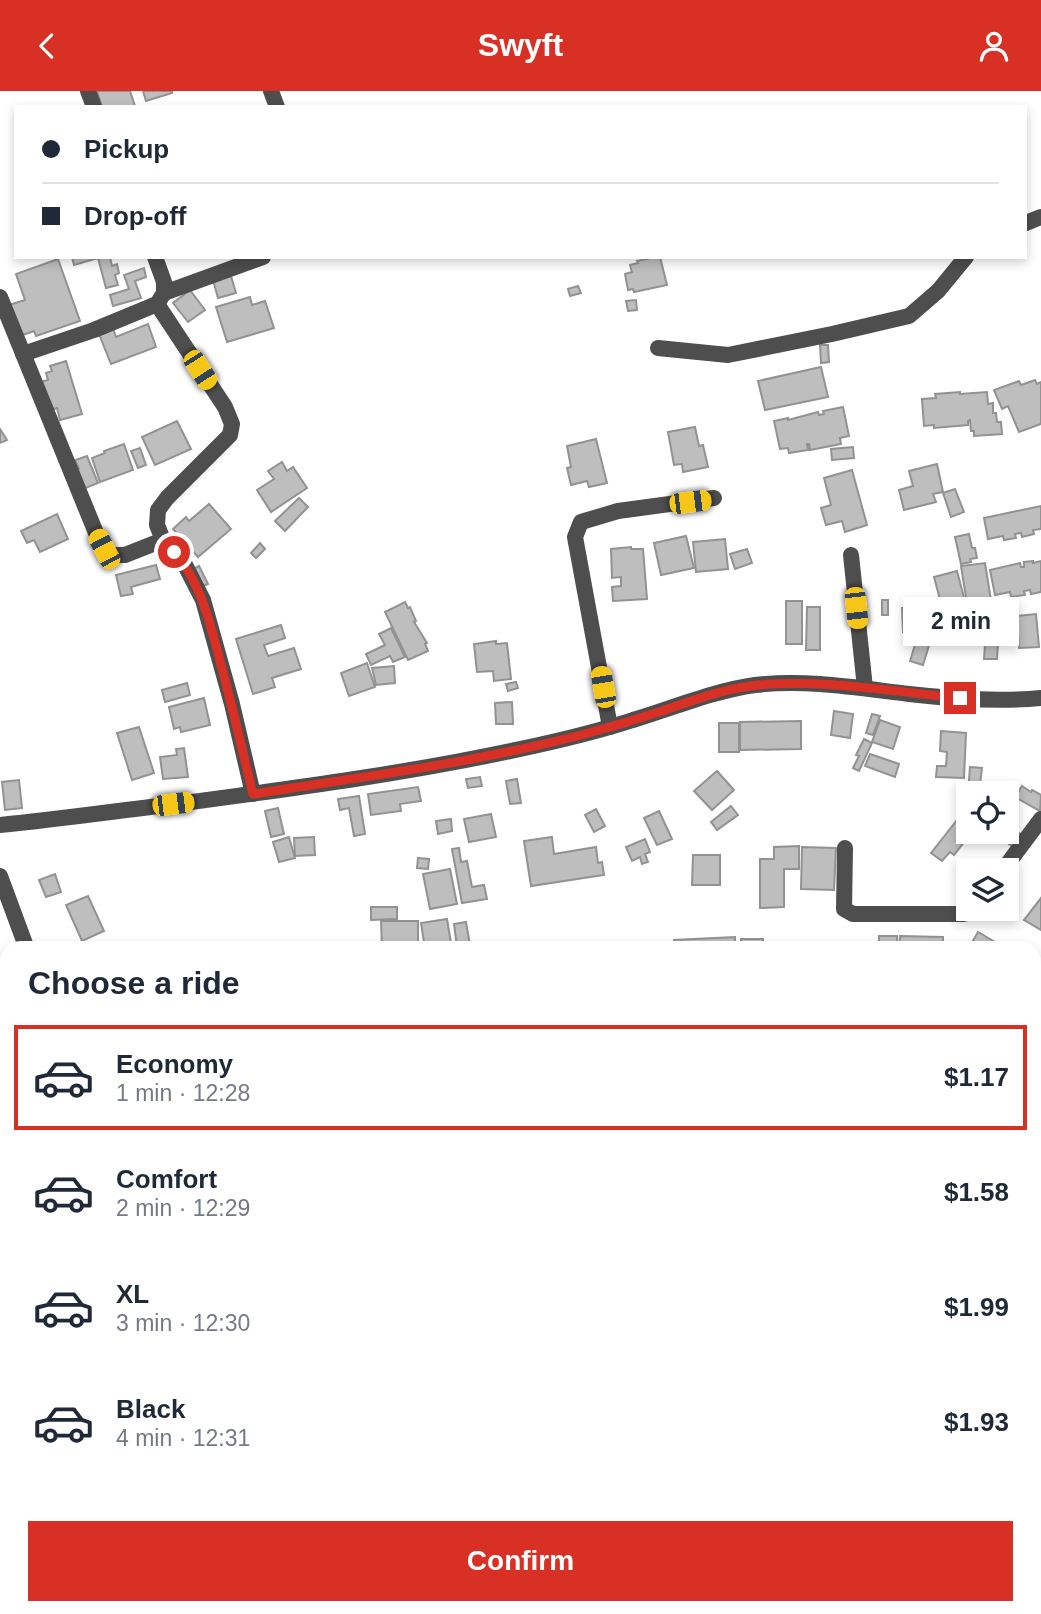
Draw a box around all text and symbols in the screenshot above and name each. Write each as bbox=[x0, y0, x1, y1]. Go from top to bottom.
icon: back bbox=[28, 27, 66, 65]
text: Swyft bbox=[478, 27, 563, 63]
icon: person bbox=[975, 27, 1013, 65]
text: Pickup bbox=[84, 134, 169, 164]
text: Drop-off bbox=[84, 201, 187, 231]
car bbox=[180, 347, 221, 393]
car bbox=[668, 489, 713, 515]
car bbox=[85, 526, 124, 572]
route start bbox=[158, 536, 190, 568]
car bbox=[844, 586, 869, 630]
callout: 2 min bbox=[902, 596, 1018, 645]
text: 2 min bbox=[931, 608, 991, 634]
car bbox=[590, 664, 617, 710]
route end bbox=[944, 682, 976, 714]
map controls bbox=[956, 781, 1019, 921]
button: locate bbox=[956, 781, 1019, 844]
car bbox=[151, 791, 196, 817]
button: layers bbox=[956, 858, 1019, 921]
text: Choose a ride bbox=[28, 965, 240, 1001]
icon: car bbox=[32, 1046, 95, 1109]
text: Economy bbox=[116, 1049, 233, 1079]
text: $1.17 bbox=[944, 1062, 1009, 1092]
text: 1 min · 12:28 bbox=[116, 1080, 250, 1106]
icon: car bbox=[32, 1161, 95, 1224]
text: Comfort bbox=[116, 1164, 217, 1194]
text: $1.58 bbox=[944, 1177, 1009, 1207]
text: 2 min · 12:29 bbox=[116, 1195, 250, 1221]
icon: car bbox=[32, 1276, 95, 1339]
text: XL bbox=[116, 1279, 149, 1309]
text: $1.99 bbox=[944, 1292, 1009, 1322]
text: 3 min · 12:30 bbox=[116, 1310, 250, 1336]
icon: car bbox=[32, 1391, 95, 1454]
text: Black bbox=[116, 1394, 185, 1424]
text: $1.93 bbox=[944, 1407, 1009, 1437]
text: 4 min · 12:31 bbox=[116, 1425, 250, 1451]
button: Confirm bbox=[28, 1521, 1013, 1601]

